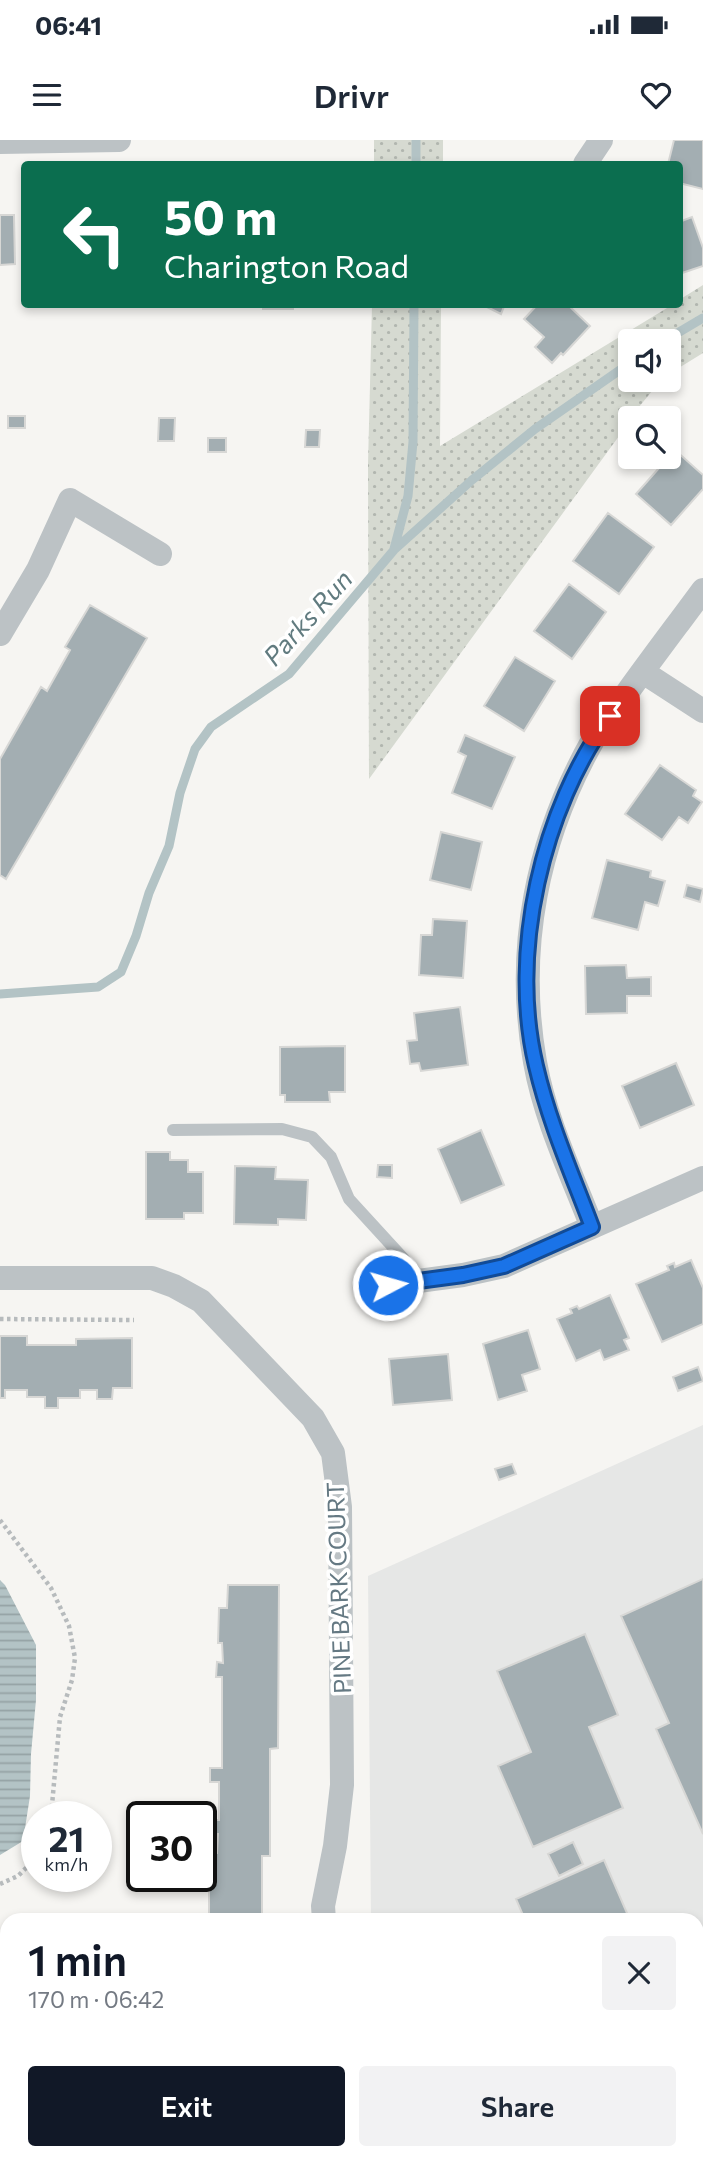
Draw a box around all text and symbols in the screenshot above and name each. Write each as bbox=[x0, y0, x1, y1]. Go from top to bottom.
text: 06:41 bbox=[35, 9, 102, 40]
text: Drivr bbox=[314, 75, 389, 115]
icon: menu bbox=[28, 76, 66, 114]
icon: heart bbox=[637, 76, 675, 114]
text: 50 m bbox=[164, 185, 277, 245]
icon: left bbox=[49, 189, 140, 280]
text: Charington Road bbox=[164, 245, 409, 285]
map controls bbox=[618, 329, 681, 469]
button: sound bbox=[618, 329, 681, 392]
button: search bbox=[618, 406, 681, 469]
water label: Parks Run bbox=[256, 563, 358, 671]
pin bbox=[580, 686, 640, 746]
icon: arrive bbox=[591, 697, 629, 735]
position arrow bbox=[351, 1248, 425, 1322]
street label: PINE BARK COURT bbox=[320, 1482, 356, 1694]
speed limit sign: 30 bbox=[126, 1801, 217, 1892]
text: 21 bbox=[49, 1816, 84, 1859]
text: km/h bbox=[45, 1853, 88, 1875]
text: 1 min bbox=[28, 1933, 127, 1985]
button: close bbox=[602, 1936, 676, 2010]
text: 170 m · 06:42 bbox=[28, 1985, 164, 2013]
button: Exit bbox=[28, 2066, 345, 2146]
button: Share bbox=[359, 2066, 676, 2146]

